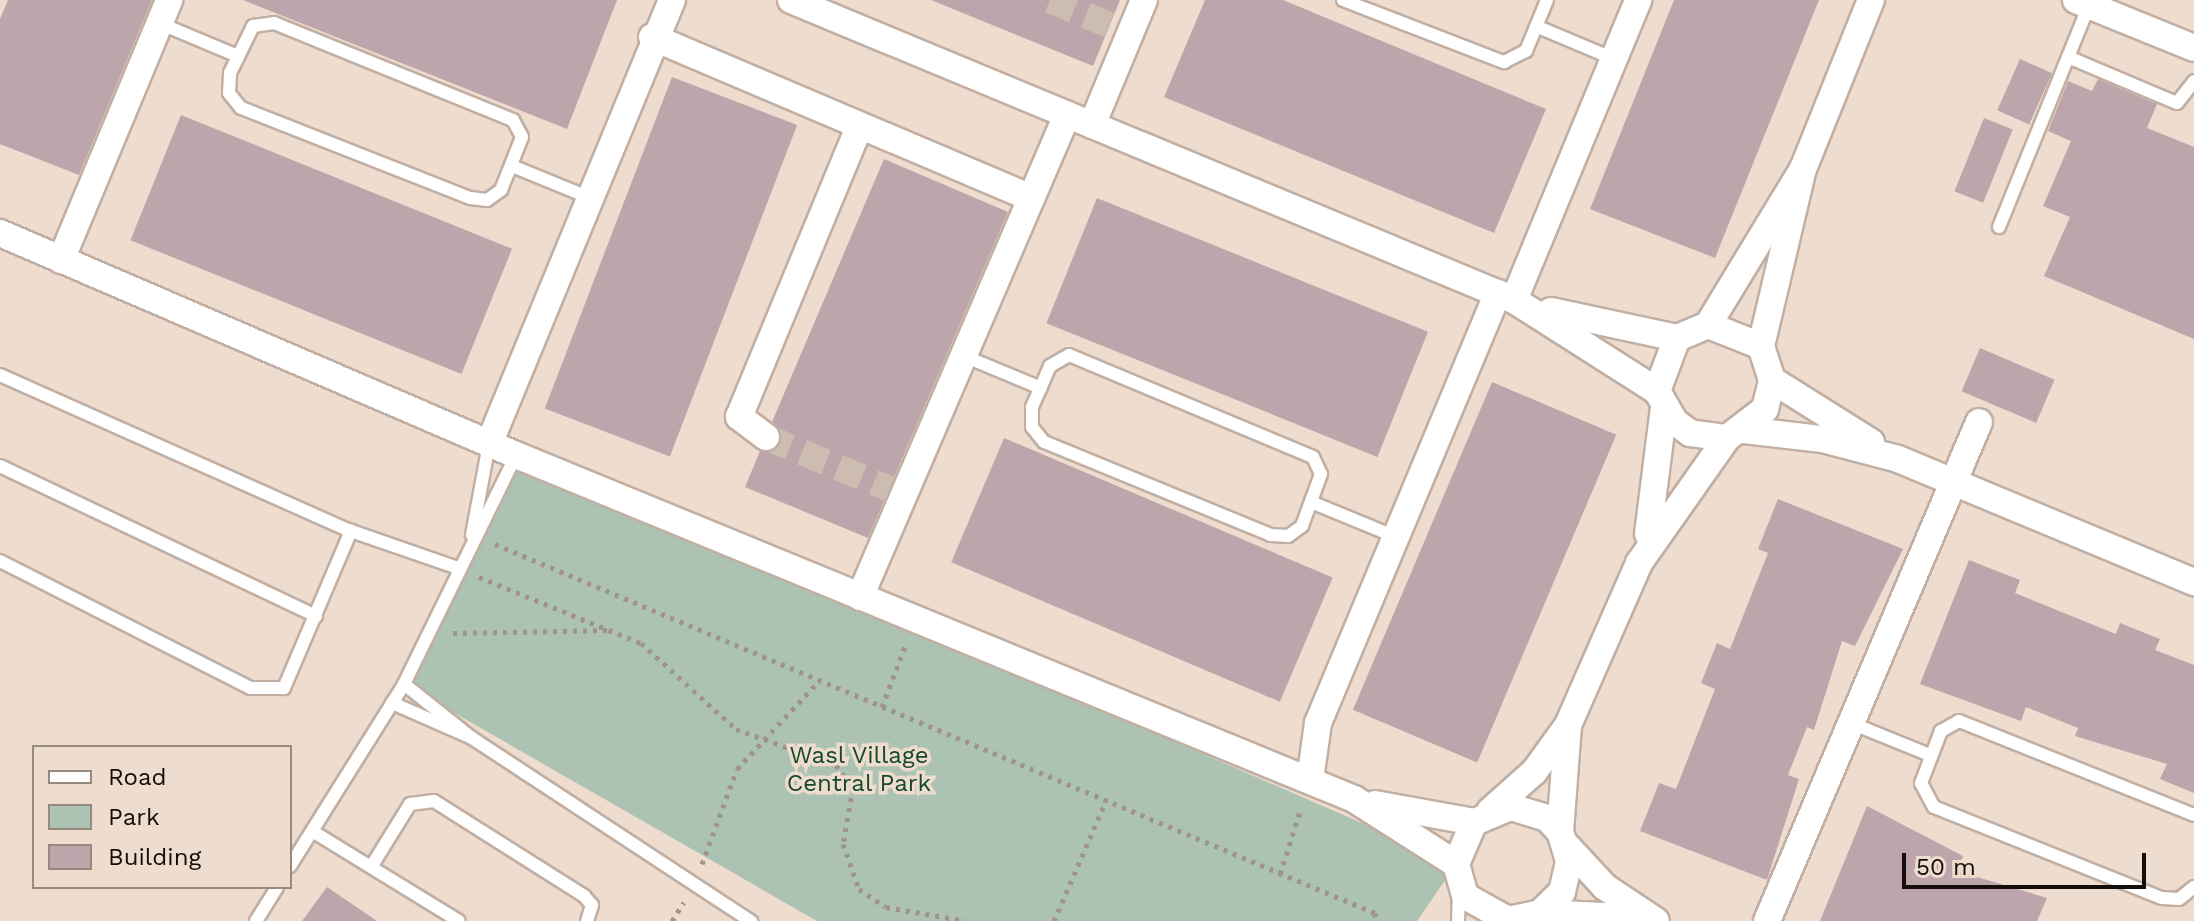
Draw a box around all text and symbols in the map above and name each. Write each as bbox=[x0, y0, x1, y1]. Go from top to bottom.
park label: Wasl Village Central Park bbox=[786, 742, 932, 798]
legend bbox=[32, 745, 292, 889]
text: Road bbox=[108, 763, 167, 791]
text: Park bbox=[108, 803, 160, 831]
scale bar bbox=[1906, 837, 2150, 887]
text: Building bbox=[108, 843, 201, 871]
text: 50 m bbox=[1916, 853, 1976, 881]

